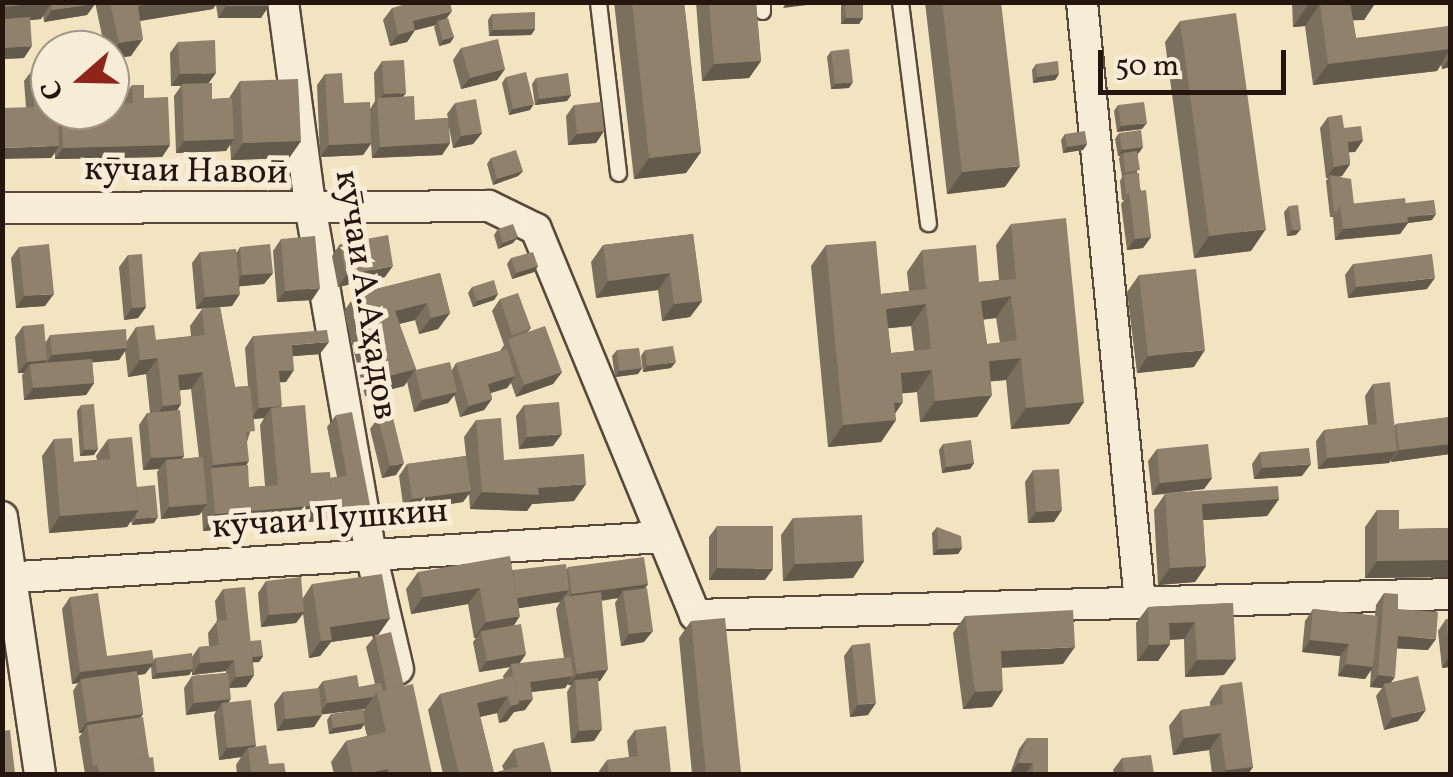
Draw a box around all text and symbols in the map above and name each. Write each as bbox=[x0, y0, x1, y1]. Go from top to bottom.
north arrow bbox=[30, 30, 130, 130]
scale bar bbox=[1103, 30, 1290, 92]
text: 50 m bbox=[1115, 46, 1179, 88]
text: С bbox=[32, 75, 75, 105]
street label: кӯчаи Навоӣ bbox=[84, 149, 288, 195]
street label: кӯчаи А.Аҳадов bbox=[325, 167, 405, 423]
street label: кӯчаи Пушкин bbox=[211, 491, 449, 549]

